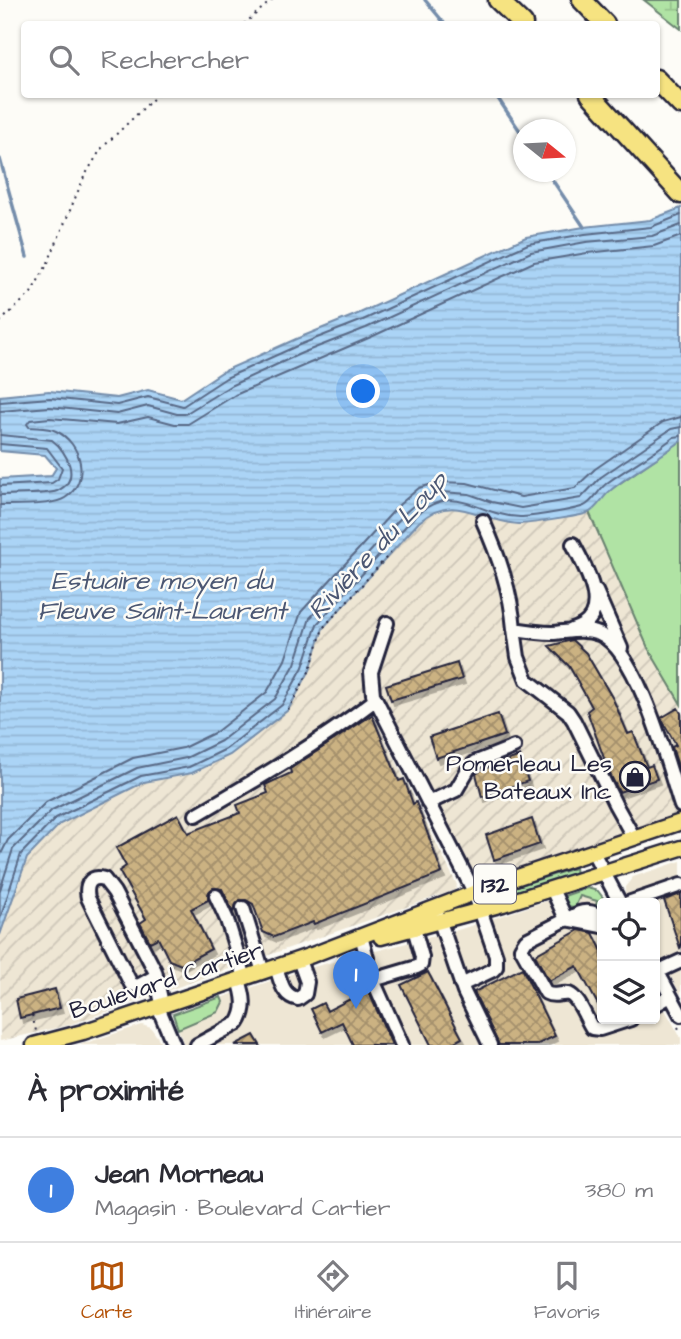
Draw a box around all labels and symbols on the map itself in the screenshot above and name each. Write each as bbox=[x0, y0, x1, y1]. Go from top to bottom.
north arrow bbox=[513, 119, 576, 182]
your location bbox=[346, 374, 380, 408]
water label: Rivière du Loup bbox=[300, 462, 457, 627]
water label: Estuaire moyen du Fleuve Saint-Laurent bbox=[37, 563, 289, 629]
place label: Pomerleau Les Bateaux Inc bbox=[446, 747, 612, 809]
shop icon: Pomerleau Les Bateaux Inc bbox=[618, 760, 652, 794]
road number: 132 bbox=[474, 864, 516, 904]
street label: Boulevard Cartier bbox=[65, 934, 267, 1028]
pin: 1 bbox=[333, 951, 379, 1009]

